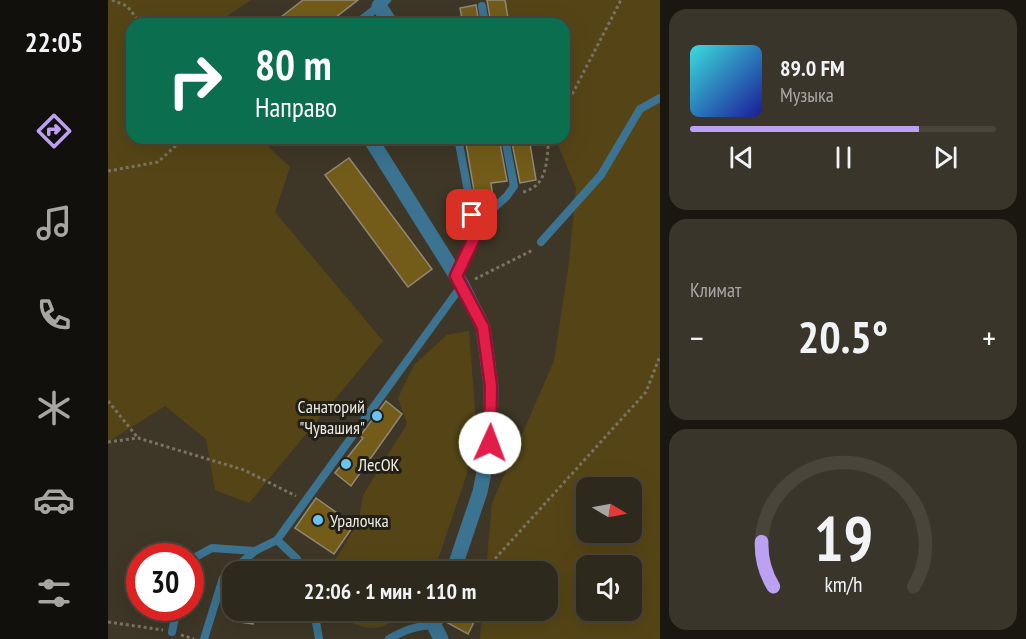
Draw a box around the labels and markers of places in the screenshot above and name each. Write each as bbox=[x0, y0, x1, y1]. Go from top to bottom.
pin bbox=[446, 189, 497, 240]
place label: Санаторий "Чувашия" bbox=[298, 395, 365, 439]
marker: Санаторий "Чувашия" bbox=[370, 409, 384, 423]
place label: ЛесОК bbox=[357, 453, 400, 476]
marker: ЛесОК bbox=[339, 457, 353, 471]
place label: Уралочка bbox=[330, 509, 389, 532]
marker: Уралочка bbox=[311, 513, 325, 527]

